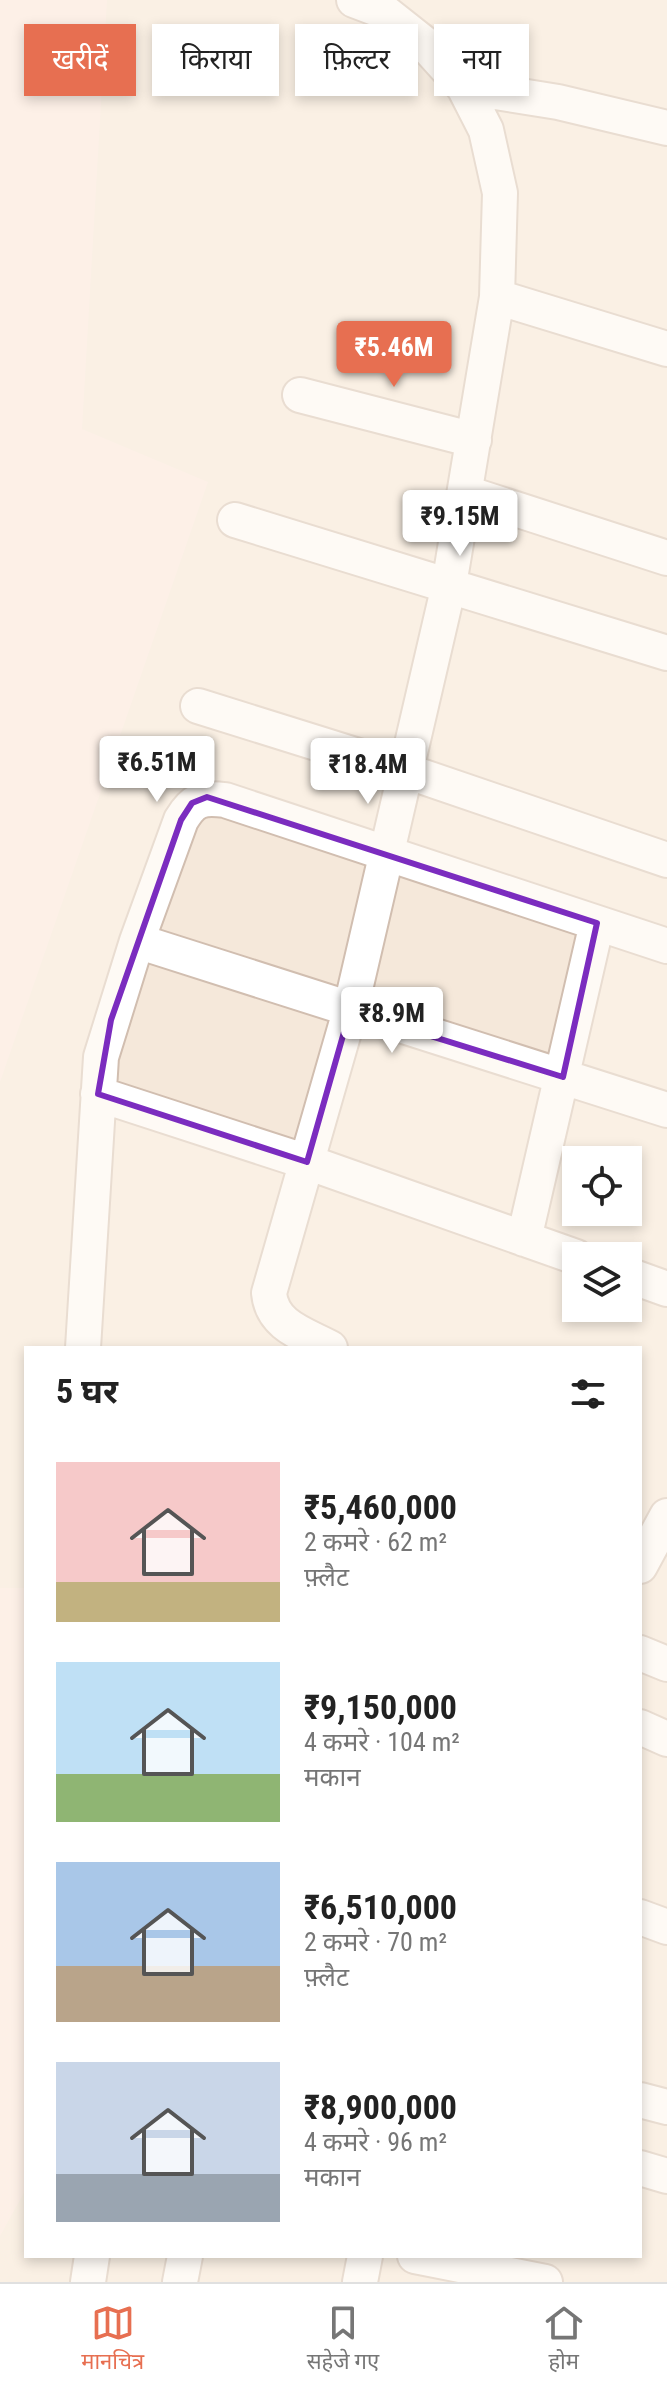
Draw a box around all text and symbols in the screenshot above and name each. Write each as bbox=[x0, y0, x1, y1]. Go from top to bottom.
chip: खरीदें bbox=[24, 24, 136, 96]
chip: किराया bbox=[152, 24, 279, 96]
chip: फ़िल्टर bbox=[295, 24, 418, 96]
chip: नया bbox=[434, 24, 529, 96]
pin: ₹5.46M bbox=[329, 321, 459, 389]
text: ₹5.46M bbox=[355, 332, 434, 362]
pin: ₹9.15M bbox=[395, 490, 525, 558]
text: ₹9.15M bbox=[421, 501, 500, 531]
pin: ₹6.51M bbox=[92, 736, 222, 804]
pin: ₹18.4M bbox=[303, 738, 433, 806]
text: ₹6.51M bbox=[118, 747, 197, 777]
text: ₹18.4M bbox=[329, 749, 408, 779]
pin: ₹8.9M bbox=[336, 987, 448, 1055]
text: ₹8.9M bbox=[359, 998, 425, 1028]
map controls bbox=[562, 1146, 642, 1322]
button: locate bbox=[562, 1146, 642, 1226]
button: layers bbox=[562, 1242, 642, 1322]
text: 5 घर bbox=[56, 1371, 118, 1411]
icon: filters bbox=[566, 1372, 610, 1416]
text: ₹5,460,000 bbox=[304, 1487, 457, 1527]
icon: home bbox=[120, 1494, 216, 1590]
text: 2 कमरे · 62 m² bbox=[304, 1527, 447, 1557]
text: फ़्लैट bbox=[304, 1562, 349, 1592]
text: ₹9,150,000 bbox=[304, 1687, 457, 1727]
icon: home bbox=[120, 1694, 216, 1790]
text: 4 कमरे · 104 m² bbox=[304, 1727, 460, 1757]
text: मकान bbox=[304, 1762, 361, 1792]
text: ₹6,510,000 bbox=[304, 1887, 457, 1927]
icon: home bbox=[120, 1894, 216, 1990]
text: 2 कमरे · 70 m² bbox=[304, 1927, 447, 1957]
text: फ़्लैट bbox=[304, 1962, 349, 1992]
text: ₹8,900,000 bbox=[304, 2087, 457, 2127]
icon: home bbox=[120, 2094, 216, 2190]
text: 4 कमरे · 96 m² bbox=[304, 2127, 447, 2157]
text: मकान bbox=[304, 2162, 361, 2192]
tab: मानचित्र bbox=[81, 2301, 144, 2378]
tab: सहेजे गए bbox=[307, 2301, 379, 2378]
tab: होम bbox=[542, 2301, 586, 2378]

